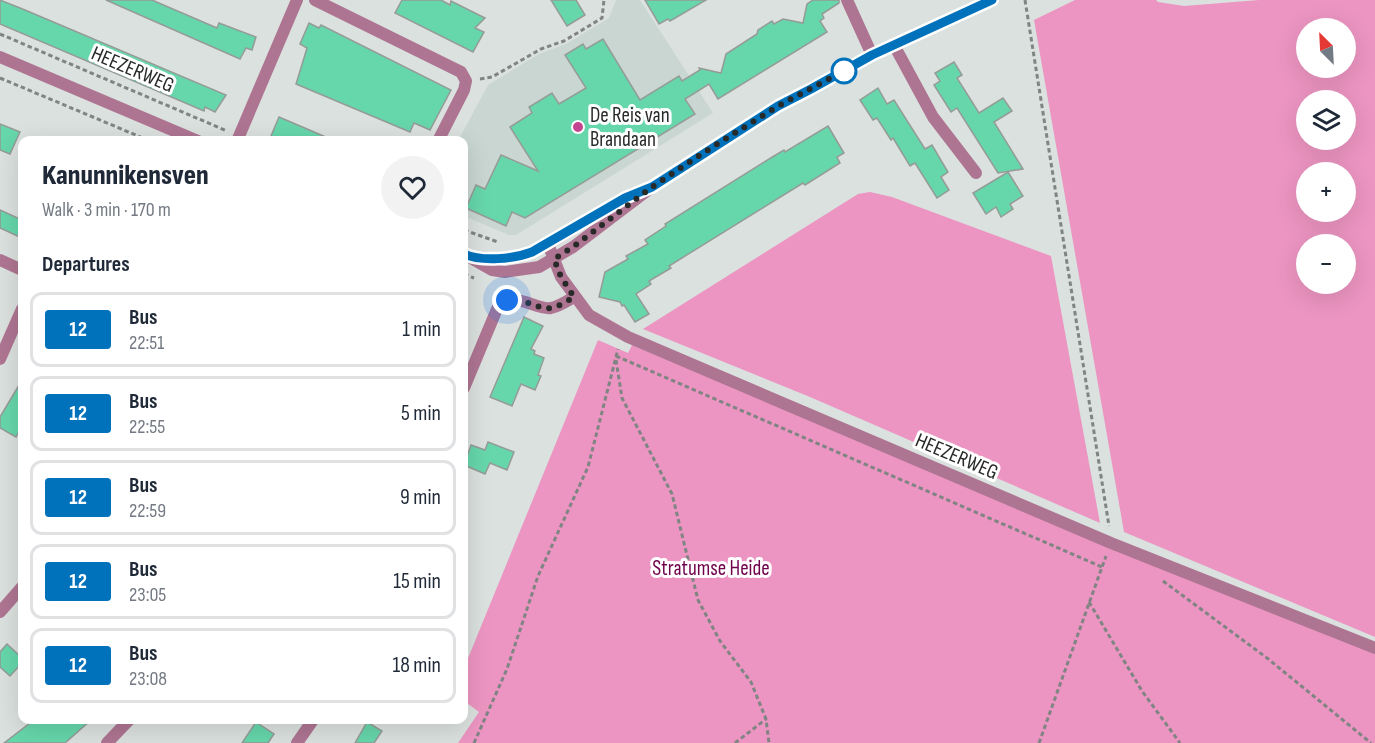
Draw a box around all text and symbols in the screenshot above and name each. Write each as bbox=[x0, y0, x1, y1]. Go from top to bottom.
north arrow bbox=[1296, 18, 1356, 78]
map controls bbox=[1296, 18, 1356, 294]
street label: HEEZERWEG bbox=[88, 41, 178, 98]
unlabelled marker bbox=[831, 58, 857, 84]
button: layers bbox=[1296, 90, 1356, 150]
place label: De Reis van Brandaan bbox=[590, 103, 670, 152]
marker: De Reis van Brandaan bbox=[571, 120, 585, 134]
button: heart bbox=[381, 156, 444, 219]
text: Kanunnikensven bbox=[42, 159, 209, 192]
button: + bbox=[1296, 162, 1356, 222]
text: Walk · 3 min · 170 m bbox=[42, 198, 171, 222]
button: − bbox=[1296, 234, 1356, 294]
text: Departures bbox=[42, 251, 130, 278]
your location bbox=[492, 285, 522, 315]
text: Bus bbox=[129, 304, 158, 331]
text: 1 min bbox=[402, 316, 441, 343]
text: 12 bbox=[69, 317, 87, 342]
text: 22:51 bbox=[129, 331, 164, 355]
text: Bus bbox=[129, 388, 158, 415]
text: 5 min bbox=[401, 400, 441, 427]
text: 12 bbox=[69, 401, 87, 426]
text: 22:55 bbox=[129, 415, 165, 439]
street label: HEEZERWEG bbox=[912, 428, 1002, 485]
text: Bus bbox=[129, 472, 158, 499]
text: 9 min bbox=[400, 484, 441, 511]
text: 12 bbox=[69, 485, 87, 510]
text: 22:59 bbox=[129, 499, 166, 523]
text: Bus bbox=[129, 556, 158, 583]
park label: Stratumse Heide bbox=[652, 556, 770, 581]
text: 15 min bbox=[393, 568, 441, 595]
text: 12 bbox=[69, 569, 87, 594]
text: 23:05 bbox=[129, 583, 166, 607]
text: Bus bbox=[129, 640, 158, 667]
text: 18 min bbox=[393, 652, 441, 679]
text: 12 bbox=[69, 653, 87, 678]
text: 23:08 bbox=[129, 667, 167, 691]

